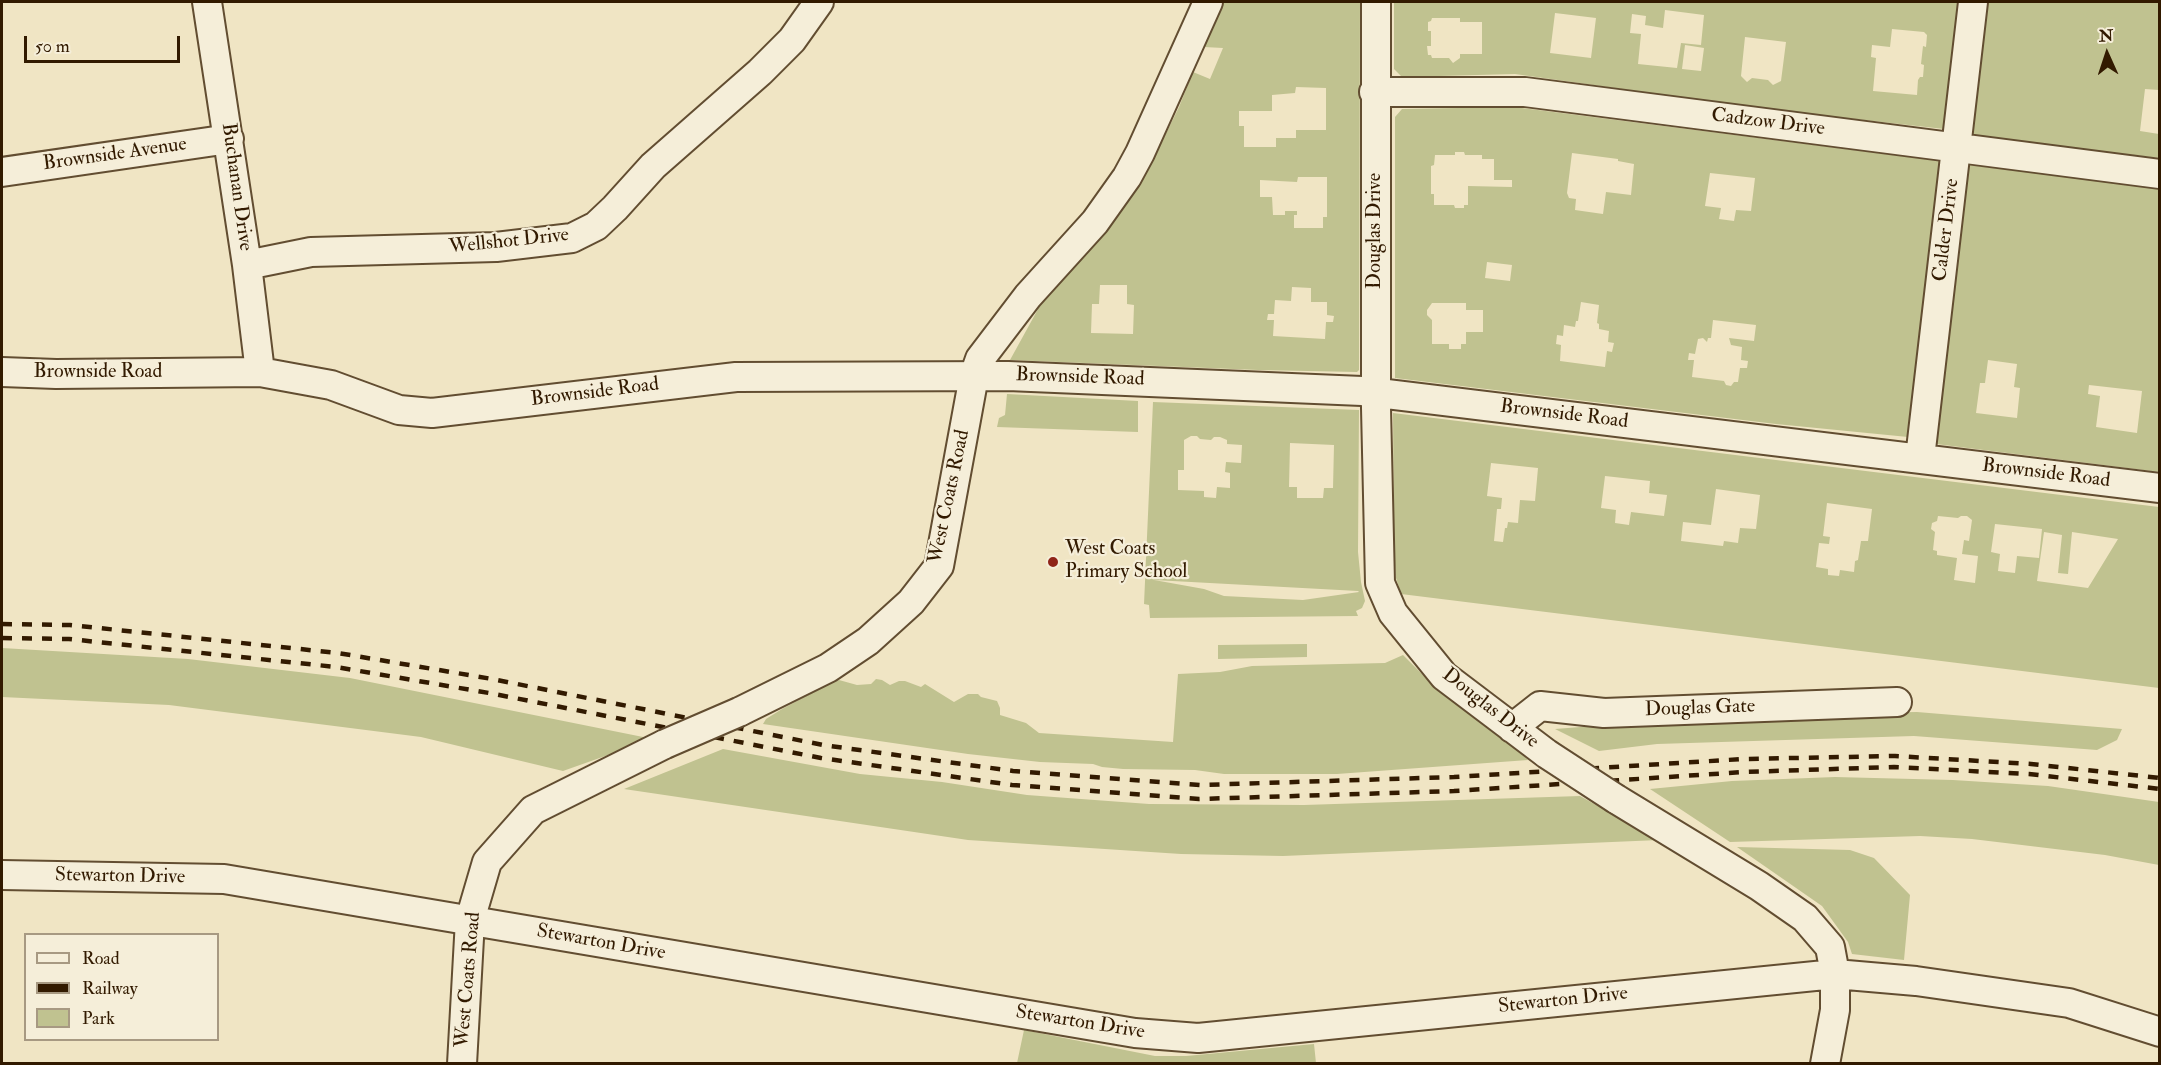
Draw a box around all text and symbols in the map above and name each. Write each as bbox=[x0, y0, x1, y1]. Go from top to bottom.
scale bar bbox=[27, 24, 183, 62]
north arrow bbox=[2077, 24, 2137, 84]
text: N bbox=[2098, 26, 2114, 46]
text: 50 m bbox=[35, 35, 70, 58]
street label: Cadzow Drive bbox=[1710, 104, 1826, 142]
street label: Buchanan Drive bbox=[215, 121, 257, 253]
street label: Brownside Avenue bbox=[42, 133, 188, 177]
street label: Douglas Drive bbox=[1364, 173, 1388, 289]
street label: Calder Drive bbox=[1929, 177, 1965, 283]
street label: Wellshot Drive bbox=[448, 224, 570, 260]
street label: Brownside Road bbox=[34, 361, 162, 385]
street label: Brownside Road bbox=[1015, 364, 1145, 392]
street label: Brownside Road bbox=[530, 373, 660, 413]
street label: Brownside Road bbox=[1499, 395, 1629, 435]
street label: West Coats Road bbox=[924, 428, 976, 566]
street label: Brownside Road bbox=[1981, 454, 2111, 494]
place label: West Coats Primary School bbox=[1065, 538, 1187, 585]
marker: West Coats Primary School bbox=[1046, 555, 1060, 569]
street label: Douglas Drive bbox=[1437, 664, 1543, 754]
street label: Douglas Gate bbox=[1644, 695, 1756, 723]
street label: Stewarton Drive bbox=[55, 864, 185, 890]
street label: West Coats Road bbox=[451, 911, 487, 1049]
street label: Stewarton Drive bbox=[535, 920, 667, 966]
legend bbox=[24, 933, 219, 1041]
text: Road bbox=[82, 947, 120, 970]
text: Railway bbox=[82, 977, 138, 1000]
street label: Stewarton Drive bbox=[1497, 982, 1629, 1020]
street label: Stewarton Drive bbox=[1014, 1001, 1146, 1045]
text: Park bbox=[82, 1007, 115, 1030]

